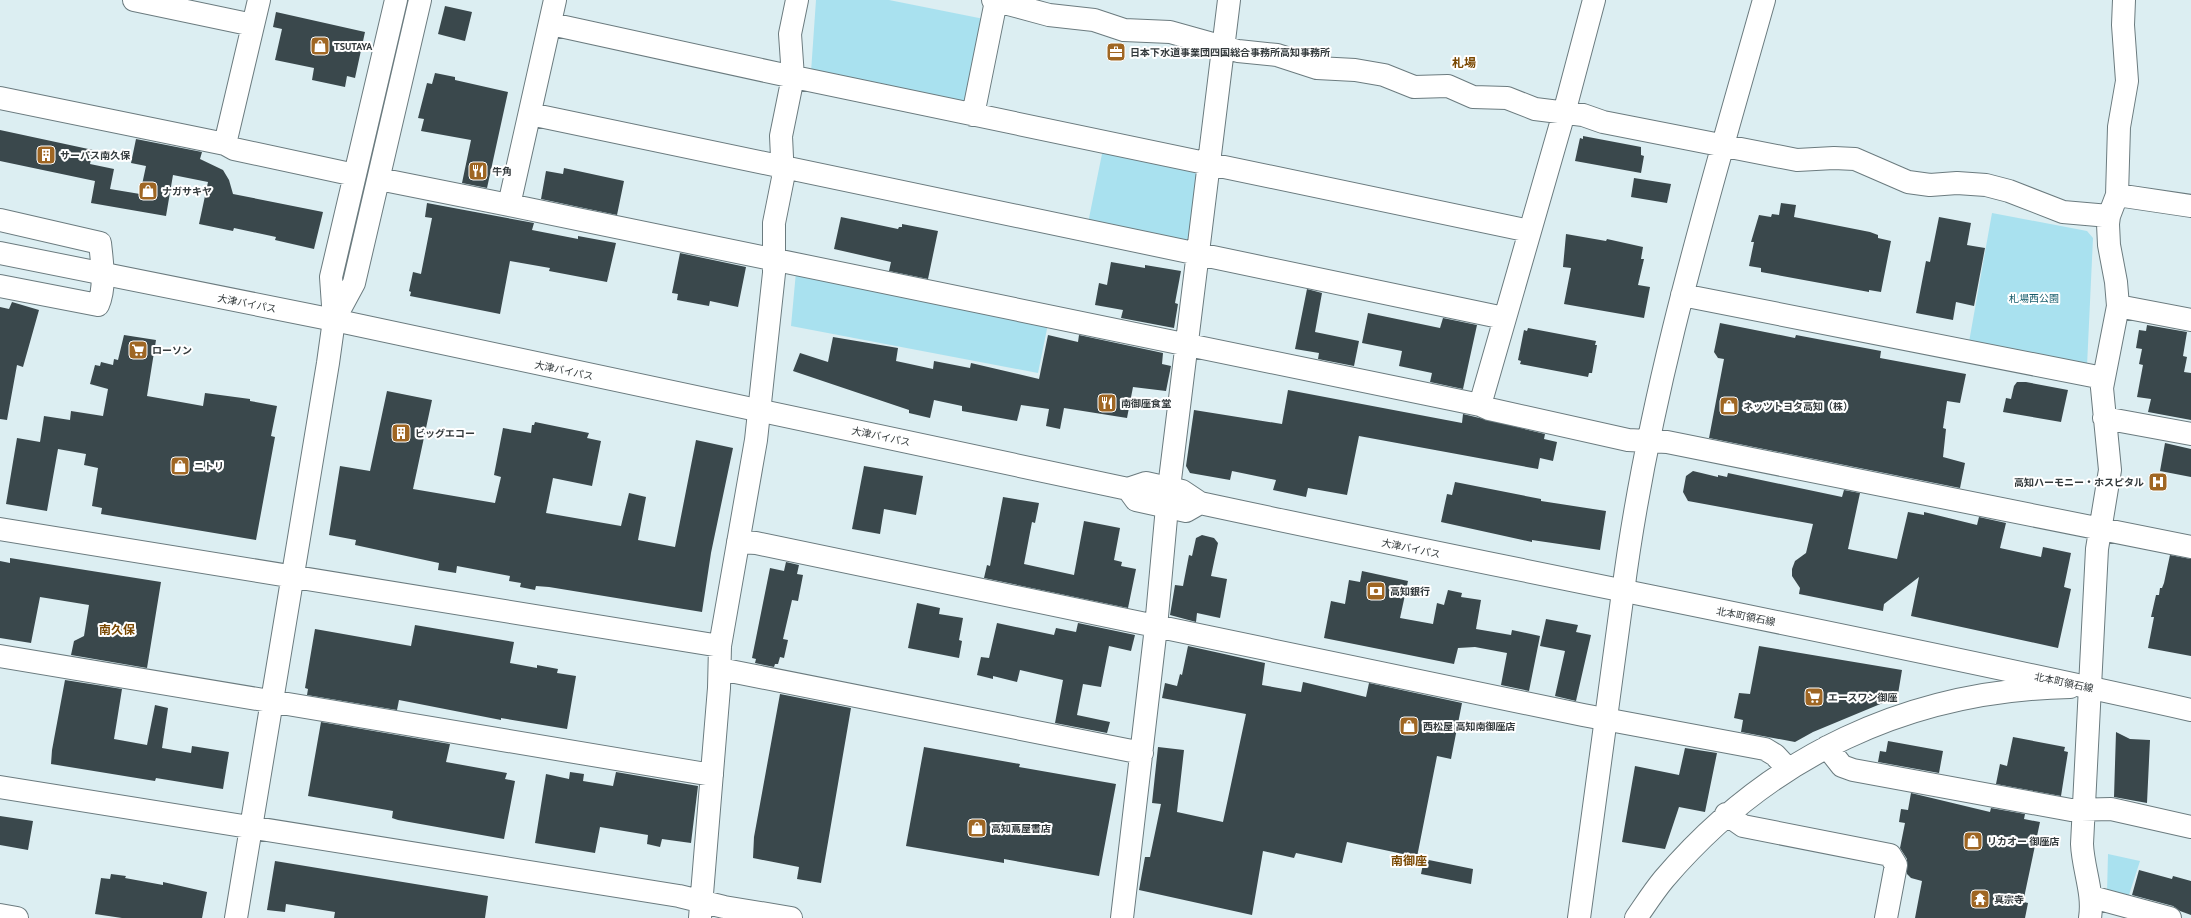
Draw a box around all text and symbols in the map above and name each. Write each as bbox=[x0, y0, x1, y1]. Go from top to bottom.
shop icon: TSUTAYA bbox=[309, 35, 331, 57]
place label: TSUTAYA bbox=[334, 40, 373, 53]
office icon: 日本下水道事業団四国総合事務所高知事務所 bbox=[1105, 41, 1127, 63]
place label: 日本下水道事業団四国総合事務所高知事務所 bbox=[1130, 46, 1330, 59]
district label: 札場 bbox=[1452, 55, 1476, 70]
building icon: サーパス南久保 bbox=[35, 144, 57, 166]
place label: サーパス南久保 bbox=[60, 149, 131, 162]
restaurant icon: 牛角 bbox=[467, 160, 489, 182]
place label: 牛角 bbox=[492, 165, 512, 178]
shop icon: ナガサキヤ bbox=[137, 180, 159, 202]
place label: ナガサキヤ bbox=[162, 185, 212, 198]
street label: 大津バイパス bbox=[216, 291, 278, 316]
park label: 札場西公園 bbox=[2009, 292, 2059, 305]
supermarket icon: ローソン bbox=[127, 339, 149, 361]
place label: ローソン bbox=[152, 344, 192, 357]
street label: 大津バイパス bbox=[533, 358, 595, 383]
restaurant icon: 南御座食堂 bbox=[1096, 392, 1118, 414]
shop icon: ネッツトヨタ高知（株） bbox=[1718, 395, 1740, 417]
place label: 南御座食堂 bbox=[1121, 397, 1171, 410]
place label: ネッツトヨタ高知（株） bbox=[1743, 400, 1853, 413]
building icon: ビッグエコー bbox=[390, 422, 412, 444]
street label: 大津バイパス bbox=[850, 424, 912, 449]
place label: ビッグエコー bbox=[415, 427, 475, 440]
shop icon: ニトリ bbox=[169, 455, 191, 477]
place label: ニトリ bbox=[194, 460, 224, 473]
hospital icon: 高知ハーモニー・ホスピタル bbox=[2147, 471, 2169, 493]
place label: 高知ハーモニー・ホスピタル bbox=[2014, 476, 2144, 489]
street label: 大津バイパス bbox=[1380, 536, 1442, 561]
bank icon: 高知銀行 bbox=[1365, 580, 1387, 602]
place label: 高知銀行 bbox=[1390, 585, 1430, 598]
street label: 北本町領石線 bbox=[1715, 604, 1777, 629]
district label: 南久保 bbox=[99, 622, 135, 637]
street label: 北本町領石線 bbox=[2033, 670, 2095, 695]
supermarket icon: エースワン御座 bbox=[1803, 686, 1825, 708]
place label: エースワン御座 bbox=[1828, 691, 1898, 704]
shop icon: 西松屋 高知南御座店 bbox=[1398, 715, 1420, 737]
place label: 西松屋 高知南御座店 bbox=[1423, 720, 1516, 733]
shop icon: 高知蔦屋書店 bbox=[966, 817, 988, 839]
place label: 高知蔦屋書店 bbox=[991, 822, 1051, 835]
shop icon: リカオー 御座店 bbox=[1962, 830, 1984, 852]
place label: リカオー 御座店 bbox=[1987, 835, 2060, 848]
district label: 南御座 bbox=[1391, 853, 1427, 868]
temple icon: 真宗寺 bbox=[1969, 888, 1991, 910]
place label: 真宗寺 bbox=[1994, 893, 2024, 906]

